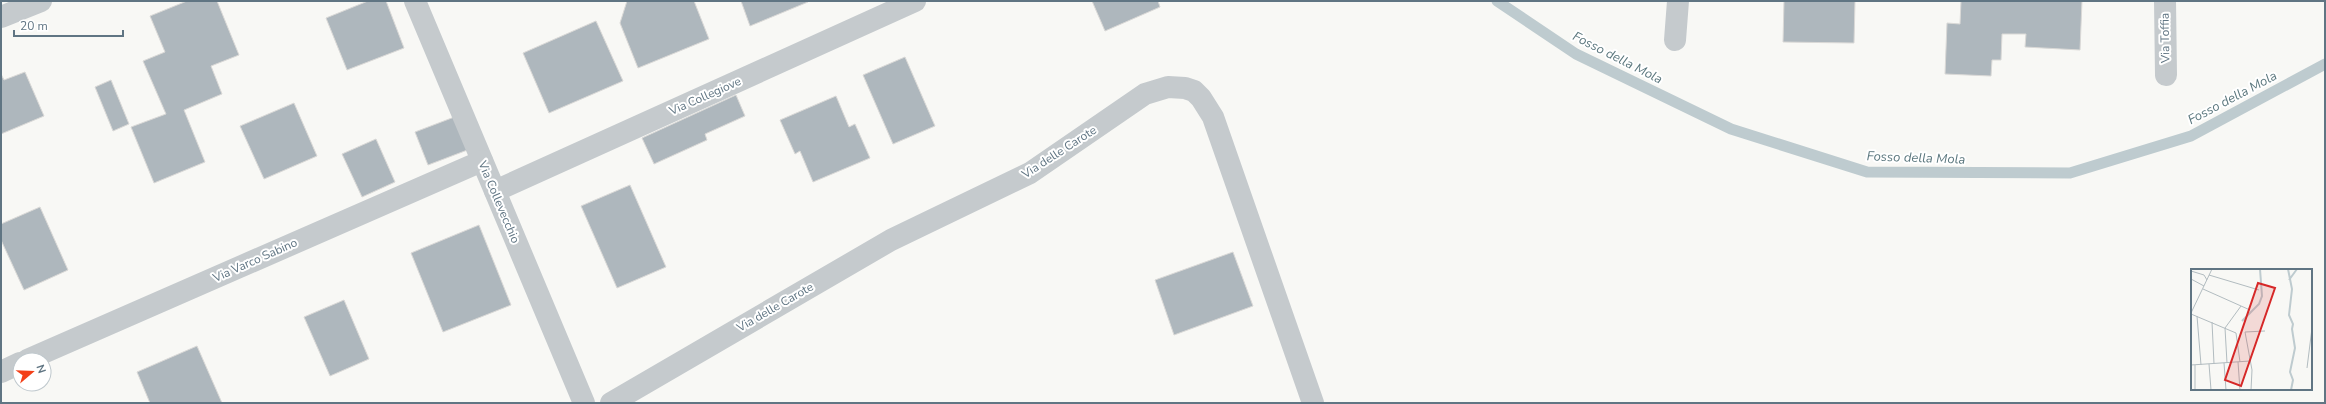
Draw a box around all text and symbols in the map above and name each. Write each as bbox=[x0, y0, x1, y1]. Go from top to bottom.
scale bar bbox=[14, 12, 123, 38]
street label: Via Toffia bbox=[2157, 13, 2173, 64]
text: 20 m bbox=[20, 18, 48, 34]
water label: Fosso della Mola bbox=[1569, 27, 1666, 88]
water label: Fosso della Mola bbox=[2185, 67, 2280, 129]
street label: Via Collegiove bbox=[666, 73, 743, 119]
street label: Via delle Carote bbox=[1018, 122, 1099, 183]
water label: Fosso della Mola bbox=[1866, 147, 1966, 169]
street label: Via Collevecchio bbox=[474, 157, 524, 246]
street label: Via Varco Sabino bbox=[209, 234, 300, 286]
inset map bbox=[2191, 269, 2312, 390]
street label: Via delle Carote bbox=[733, 279, 816, 336]
north arrow bbox=[12, 352, 52, 392]
text: N bbox=[33, 363, 49, 375]

